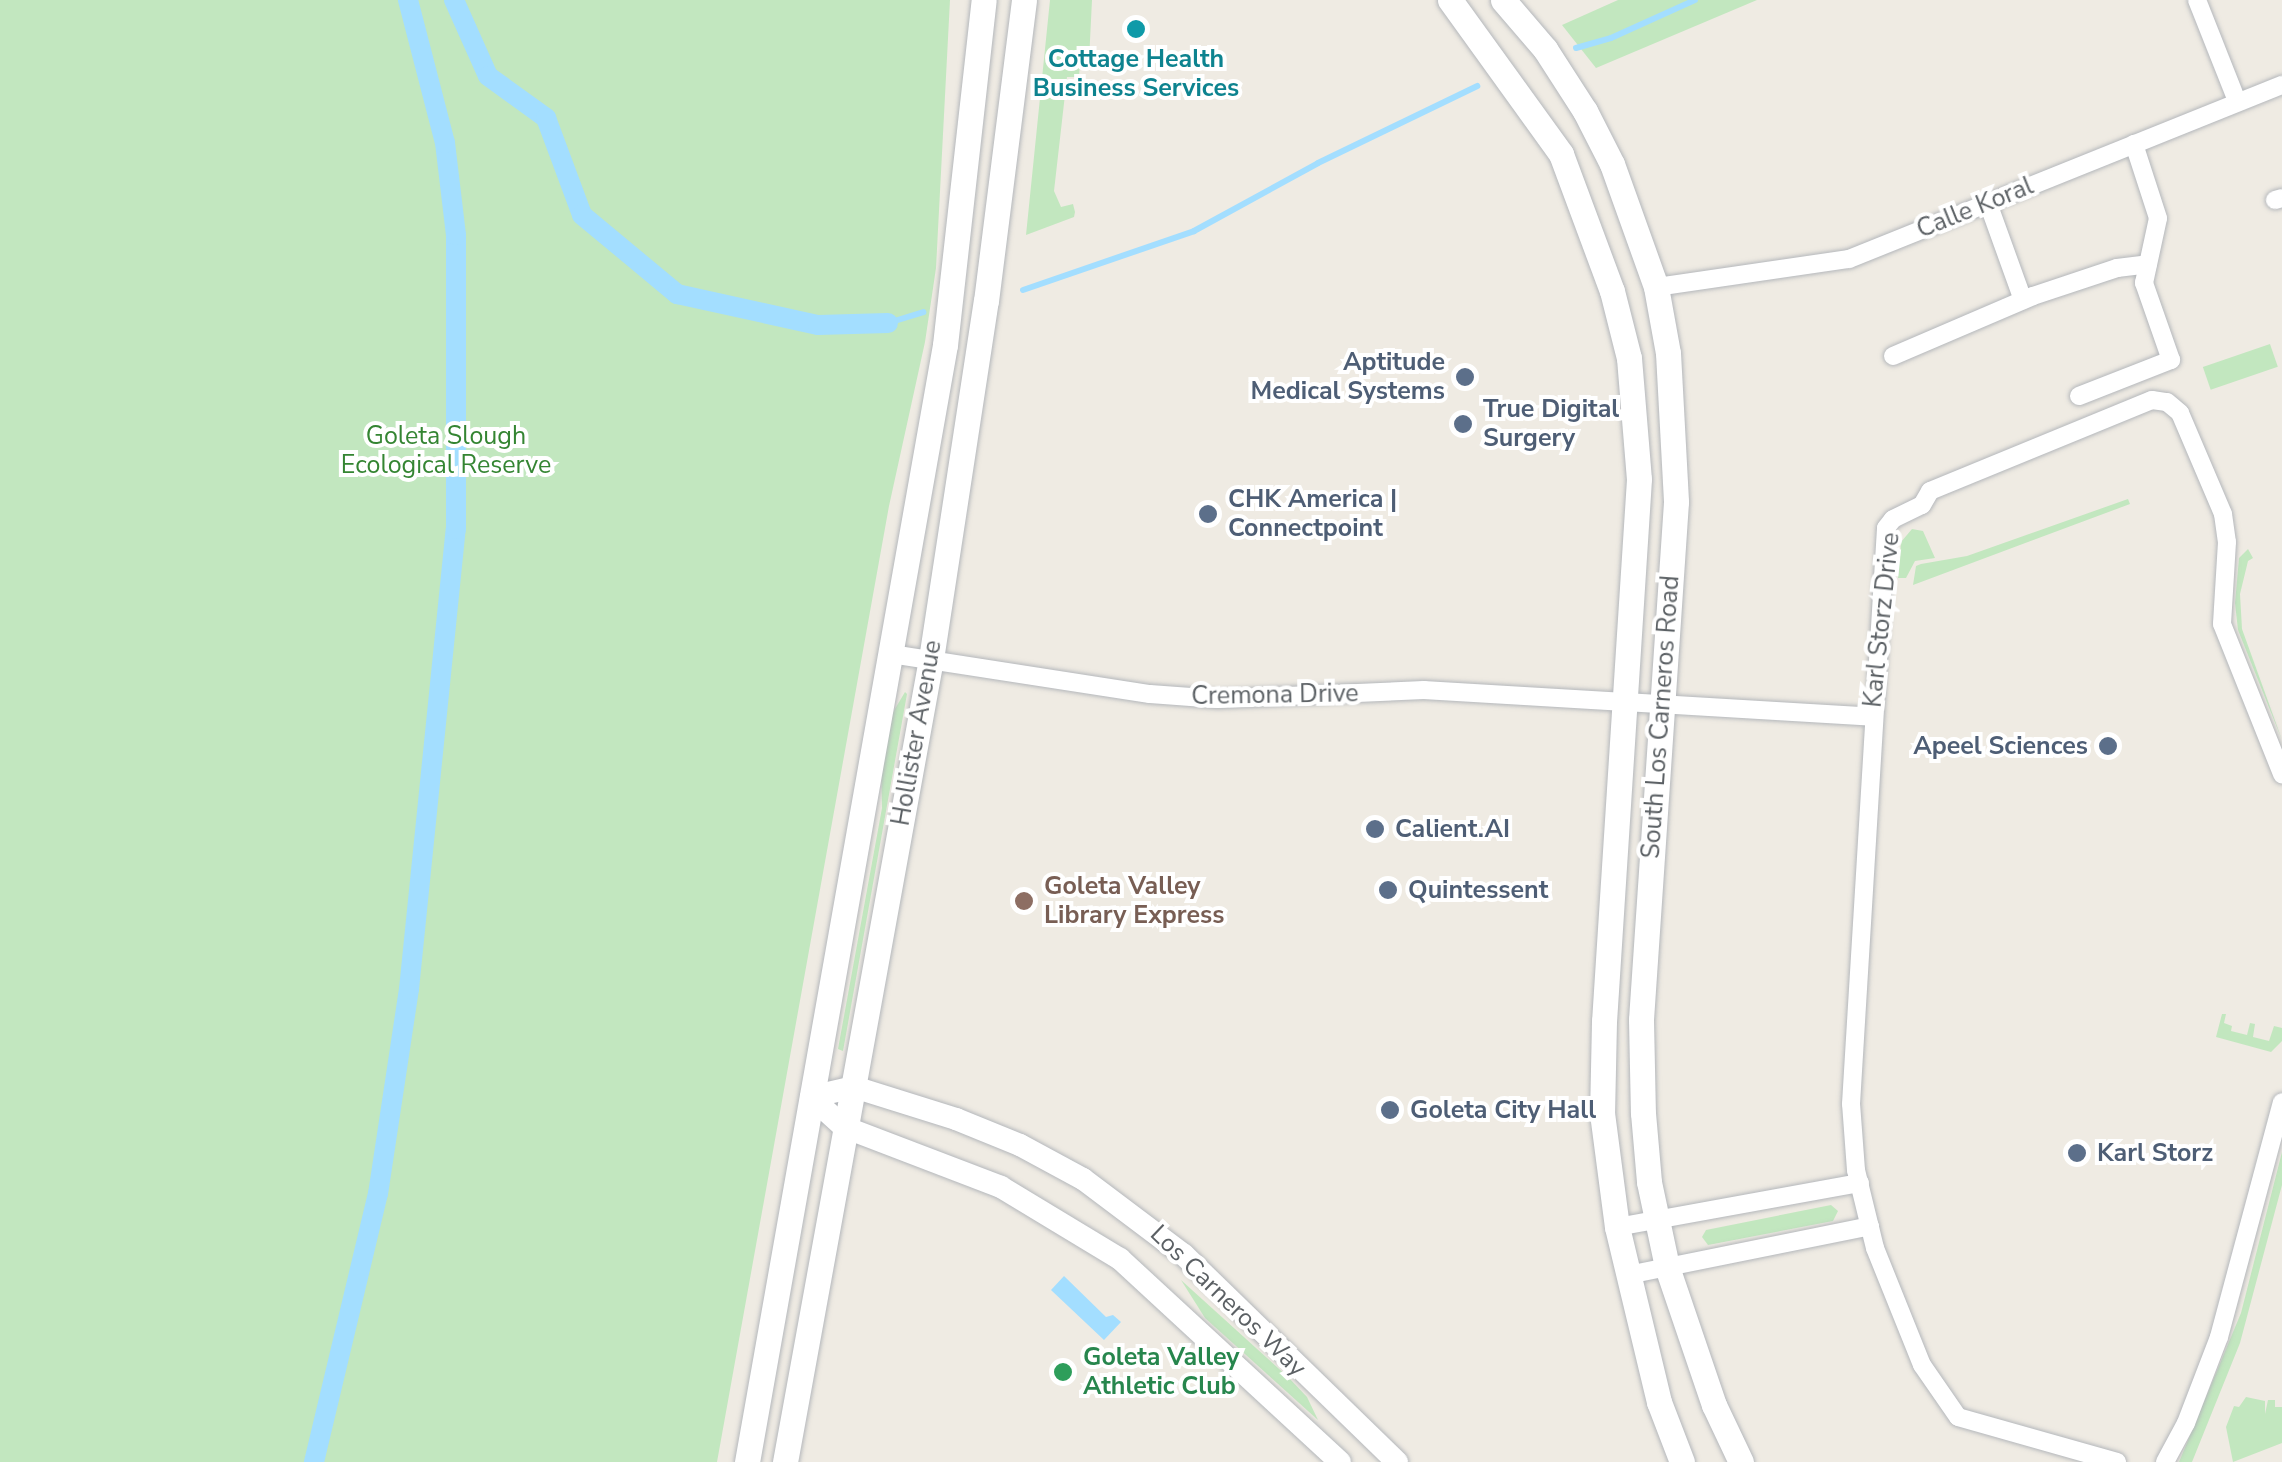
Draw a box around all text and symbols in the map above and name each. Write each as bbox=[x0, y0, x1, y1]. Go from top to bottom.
marker: Cottage Health Business Services bbox=[1125, 18, 1147, 40]
place label: Cottage Health Business Services bbox=[1033, 45, 1239, 104]
street label: Calle Koral bbox=[1912, 171, 2038, 245]
place label: Aptitude Medical Systems bbox=[1251, 348, 1445, 407]
marker: Aptitude Medical Systems bbox=[1454, 366, 1476, 388]
place label: True Digital Surgery bbox=[1483, 395, 1619, 454]
marker: True Digital Surgery bbox=[1452, 413, 1474, 435]
park label: Goleta Slough Ecological Reserve bbox=[341, 422, 551, 481]
place label: CHK America | Connectpoint bbox=[1228, 485, 1397, 544]
marker: CHK America | Connectpoint bbox=[1197, 503, 1219, 525]
street label: Karl Storz Drive bbox=[1858, 531, 1906, 709]
street label: South Los Carneros Road bbox=[1636, 574, 1686, 860]
street label: Hollister Avenue bbox=[886, 638, 948, 828]
street label: Cremona Drive bbox=[1191, 679, 1359, 711]
place label: Apeel Sciences bbox=[1913, 731, 2088, 761]
marker: Apeel Sciences bbox=[2097, 735, 2119, 757]
place label: Calient.AI bbox=[1395, 814, 1510, 844]
marker: Calient.AI bbox=[1364, 818, 1386, 840]
place label: Goleta Valley Library Express bbox=[1044, 872, 1224, 931]
place label: Quintessent bbox=[1408, 875, 1548, 905]
marker: Quintessent bbox=[1377, 879, 1399, 901]
marker: Goleta Valley Library Express bbox=[1013, 890, 1035, 912]
place label: Goleta City Hall bbox=[1410, 1095, 1596, 1125]
marker: Goleta City Hall bbox=[1379, 1099, 1401, 1121]
place label: Karl Storz bbox=[2097, 1138, 2213, 1168]
marker: Karl Storz bbox=[2066, 1142, 2088, 1164]
street label: Los Carneros Way bbox=[1144, 1219, 1312, 1383]
place label: Goleta Valley Athletic Club bbox=[1083, 1343, 1239, 1402]
marker: Goleta Valley Athletic Club bbox=[1052, 1361, 1074, 1383]

